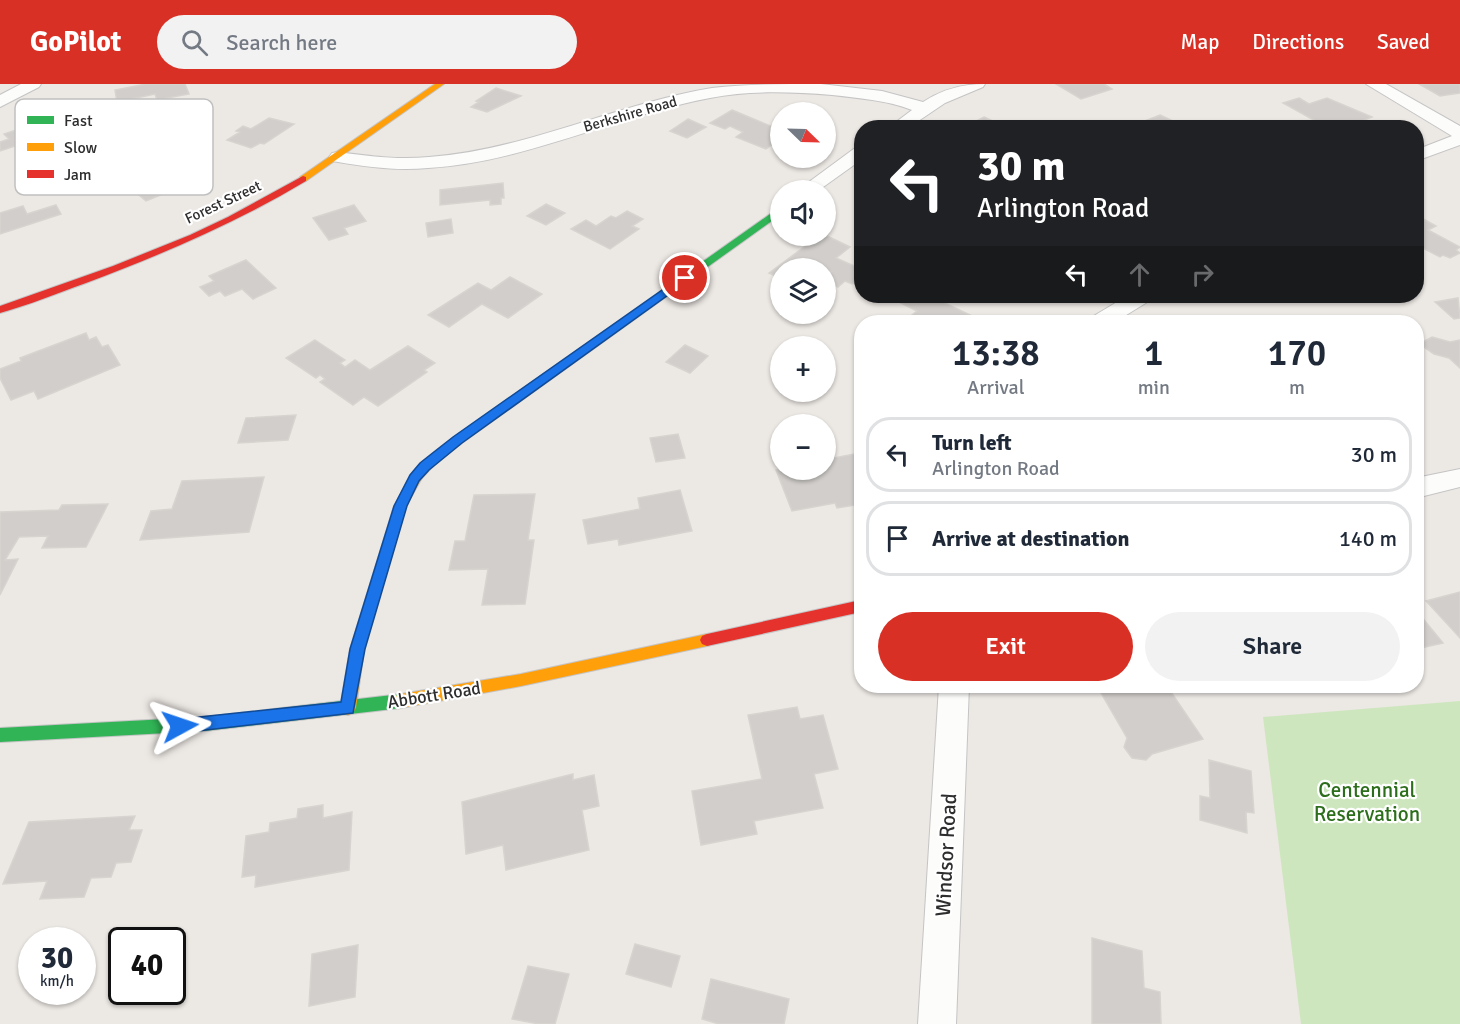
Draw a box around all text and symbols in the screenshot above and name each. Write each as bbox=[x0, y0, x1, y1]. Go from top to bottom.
search box bbox=[157, 15, 577, 69]
text: GoPilot bbox=[30, 25, 121, 59]
icon: search bbox=[178, 26, 211, 59]
text: Search here bbox=[226, 29, 337, 56]
text: Map bbox=[1181, 29, 1219, 55]
text: Directions bbox=[1252, 29, 1344, 55]
text: Saved bbox=[1377, 29, 1430, 55]
street label: Berkshire Road bbox=[581, 92, 679, 136]
legend bbox=[15, 99, 213, 195]
north arrow bbox=[770, 102, 836, 168]
map controls bbox=[770, 102, 836, 480]
text: Fast bbox=[64, 111, 93, 131]
text: Slow bbox=[64, 138, 98, 158]
text: 30 m bbox=[977, 141, 1066, 192]
icon: left bbox=[878, 144, 956, 222]
text: Jam bbox=[64, 165, 92, 185]
street label: Forest Street bbox=[182, 176, 264, 228]
button: sound bbox=[770, 180, 836, 246]
text: Arlington Road bbox=[977, 192, 1149, 225]
pin bbox=[659, 252, 710, 303]
button: layers bbox=[770, 258, 836, 324]
icon: left bbox=[1060, 258, 1093, 291]
icon: ahead bbox=[1123, 258, 1156, 291]
icon: right bbox=[1186, 258, 1219, 291]
icon: arrive bbox=[668, 261, 701, 294]
text: 13:38 bbox=[952, 331, 1040, 376]
text: 1 bbox=[1144, 331, 1164, 376]
text: 170 bbox=[1268, 331, 1326, 376]
button: + bbox=[770, 336, 836, 402]
text: Arrival bbox=[967, 375, 1025, 400]
text: min bbox=[1138, 375, 1170, 400]
text: m bbox=[1289, 375, 1305, 400]
button: − bbox=[770, 414, 836, 480]
text: Turn left bbox=[932, 429, 1012, 456]
icon: left bbox=[881, 438, 914, 471]
text: 30 m bbox=[1351, 441, 1397, 468]
text: Arlington Road bbox=[932, 456, 1060, 481]
icon: arrive bbox=[881, 522, 914, 555]
text: Arrive at destination bbox=[932, 525, 1129, 552]
text: 140 m bbox=[1339, 525, 1397, 552]
button: Exit bbox=[878, 612, 1133, 681]
button: Share bbox=[1145, 612, 1400, 681]
street label: Abbott Road bbox=[386, 677, 482, 713]
position arrow bbox=[148, 694, 212, 758]
park label: Centennial Reservation bbox=[1314, 777, 1420, 827]
street label: Windsor Road bbox=[930, 793, 962, 917]
speed limit sign: 40 bbox=[108, 927, 186, 1005]
text: 30 bbox=[41, 940, 73, 977]
text: km/h bbox=[40, 972, 74, 990]

